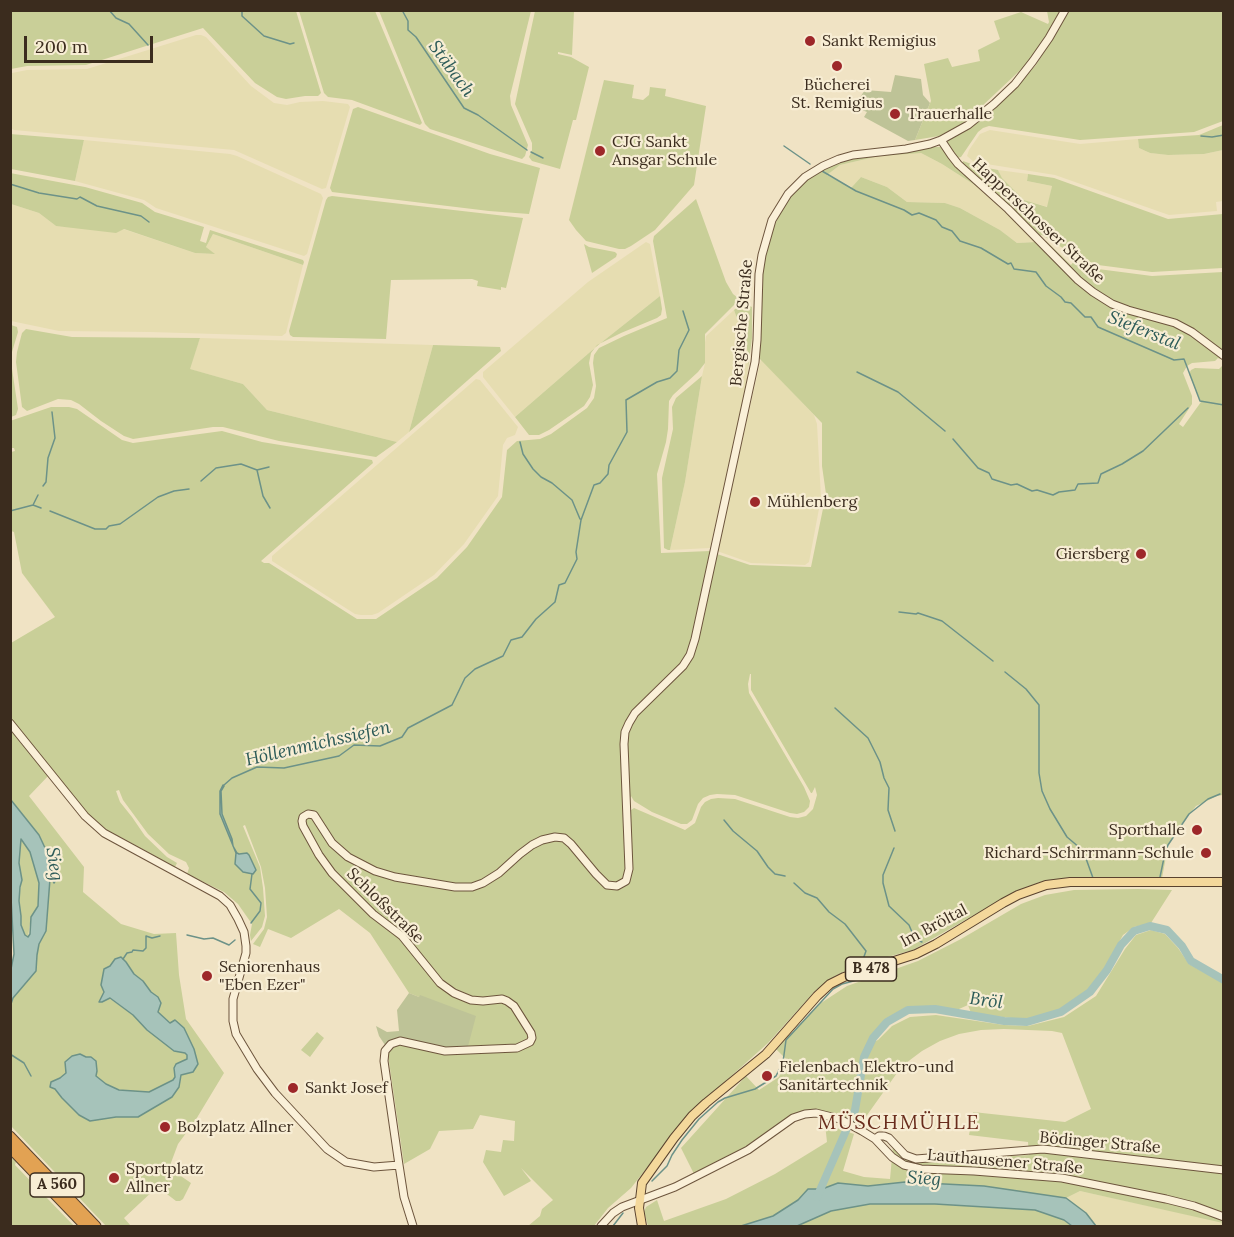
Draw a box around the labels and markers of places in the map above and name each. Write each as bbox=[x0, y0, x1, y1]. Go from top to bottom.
place label: Sankt Remigius bbox=[822, 31, 936, 51]
marker: Sankt Remigius bbox=[803, 34, 817, 48]
marker: Bücherei St. Remigius bbox=[830, 59, 844, 73]
place label: Bücherei St. Remigius bbox=[791, 75, 883, 113]
place label: Trauerhalle bbox=[907, 104, 992, 124]
marker: Trauerhalle bbox=[888, 107, 902, 121]
place label: CJG Sankt Ansgar Schule bbox=[612, 132, 717, 170]
marker: CJG Sankt Ansgar Schule bbox=[593, 144, 607, 158]
place label: Mühlenberg bbox=[767, 492, 857, 512]
marker: Mühlenberg bbox=[748, 495, 762, 509]
place label: Giersberg bbox=[1056, 544, 1129, 564]
marker: Giersberg bbox=[1134, 547, 1148, 561]
place label: Sporthalle bbox=[1109, 820, 1185, 840]
marker: Sporthalle bbox=[1190, 823, 1204, 837]
place label: Richard-Schirrmann-Schule bbox=[984, 843, 1194, 863]
marker: Richard-Schirrmann-Schule bbox=[1199, 846, 1213, 860]
place label: Seniorenhaus "Eben Ezer" bbox=[219, 957, 320, 995]
marker: Seniorenhaus "Eben Ezer" bbox=[200, 969, 214, 983]
place label: Fielenbach Elektro-und Sanitärtechnik bbox=[779, 1057, 954, 1095]
marker: Fielenbach Elektro-und Sanitärtechnik bbox=[760, 1069, 774, 1083]
place label: Sankt Josef bbox=[305, 1078, 388, 1098]
marker: Sankt Josef bbox=[286, 1081, 300, 1095]
place label: Bolzplatz Allner bbox=[177, 1117, 293, 1137]
marker: Bolzplatz Allner bbox=[158, 1120, 172, 1134]
place label: Sportplatz Allner bbox=[126, 1159, 204, 1197]
marker: Sportplatz Allner bbox=[107, 1171, 121, 1185]

